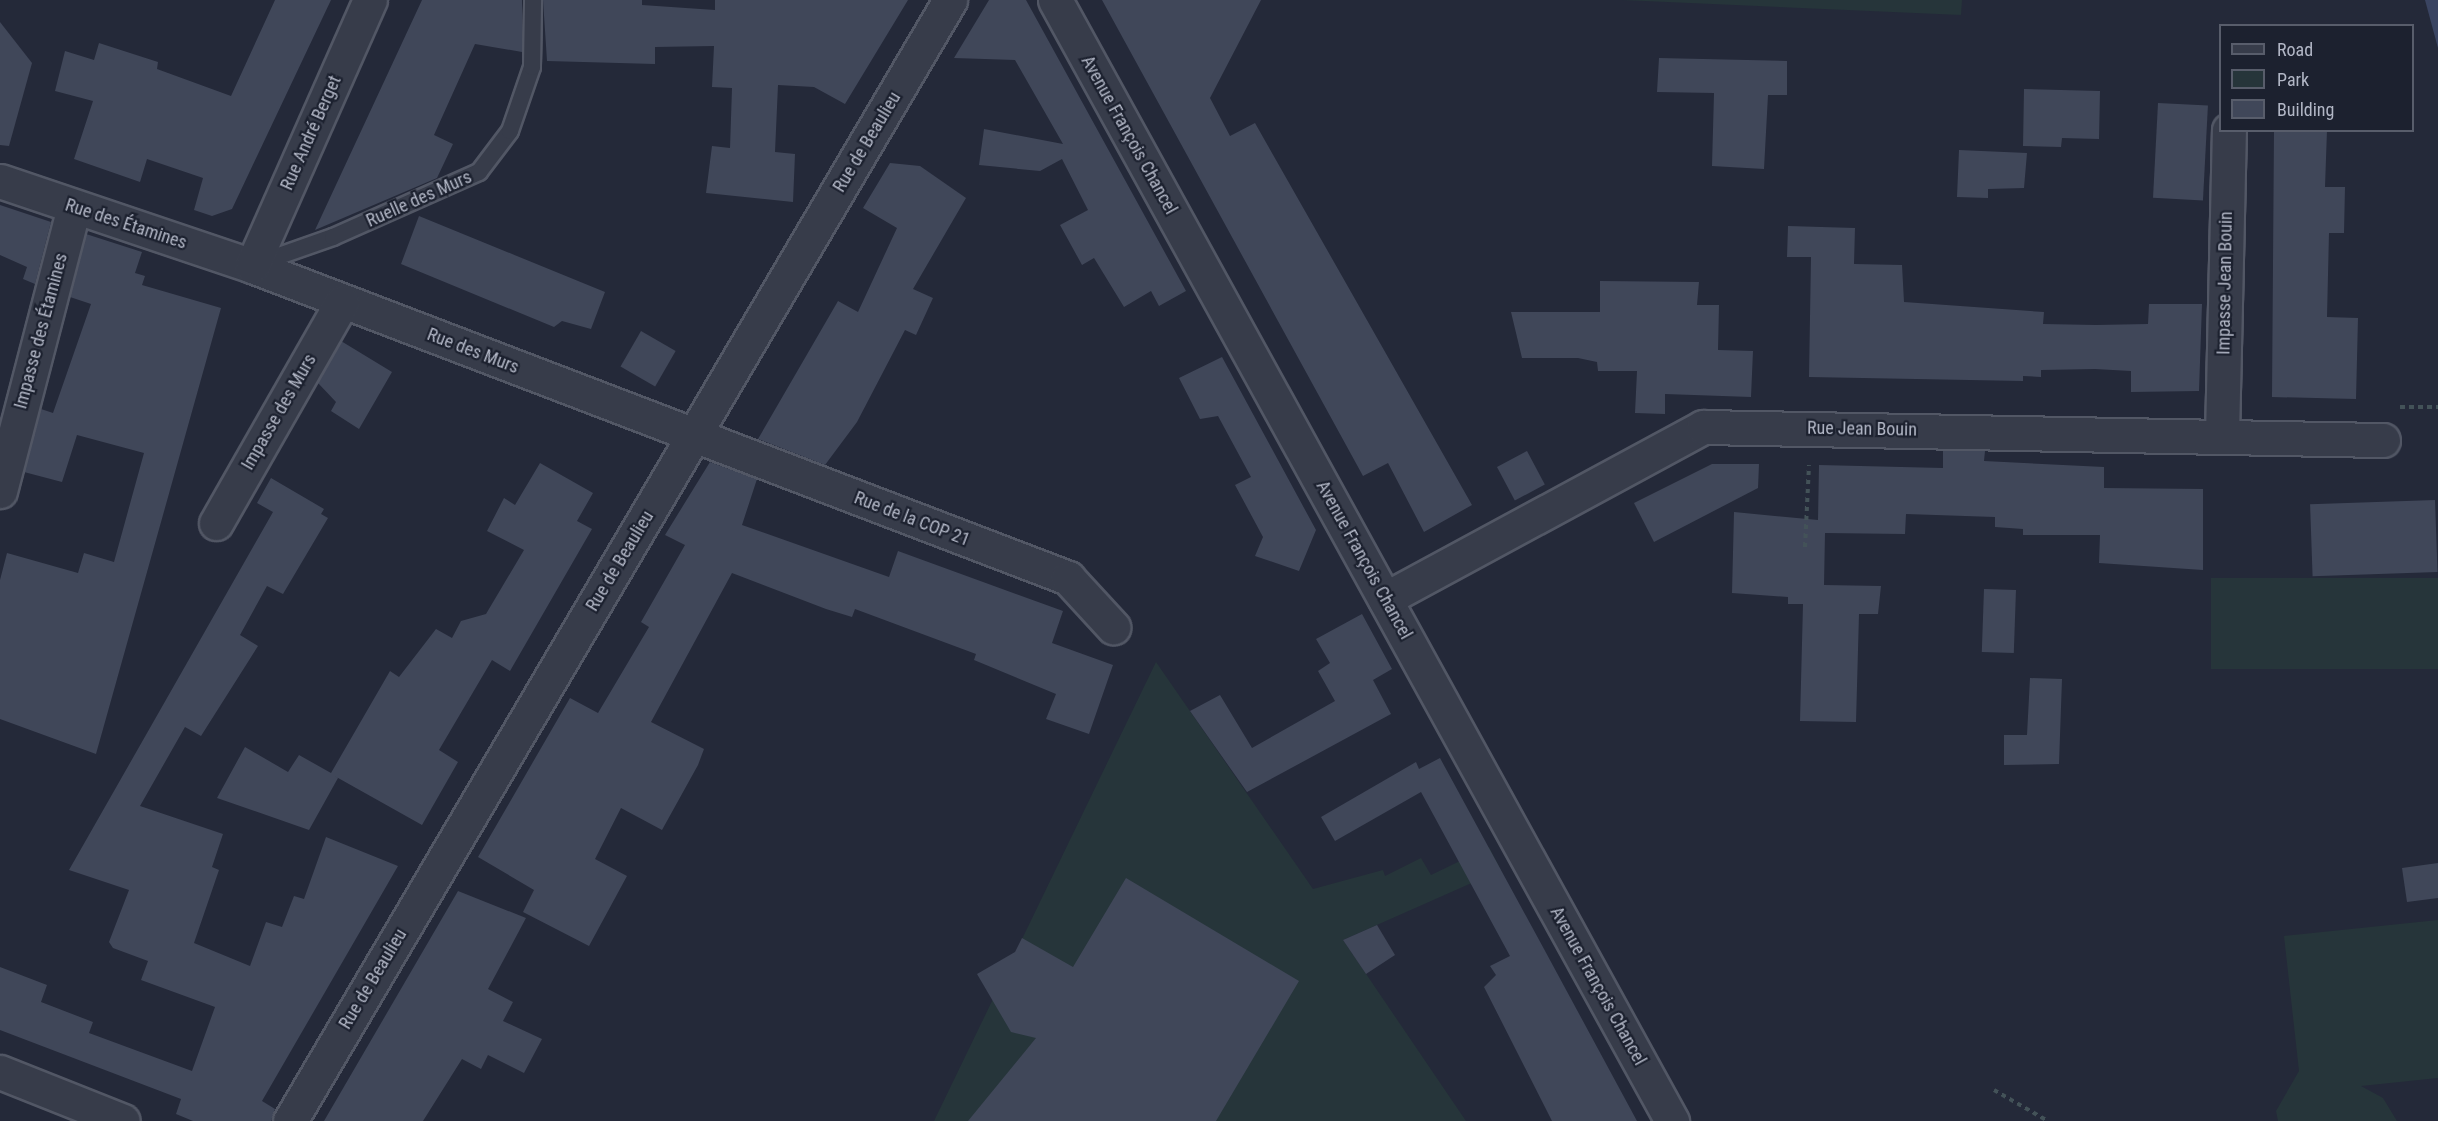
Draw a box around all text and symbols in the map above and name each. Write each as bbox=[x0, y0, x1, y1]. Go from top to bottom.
legend bbox=[2219, 24, 2414, 132]
text: Road bbox=[2277, 39, 2313, 60]
street label: Avenue François Chancel bbox=[1076, 52, 1182, 218]
text: Park bbox=[2277, 69, 2309, 90]
street label: Rue André Berget bbox=[276, 72, 346, 194]
street label: Rue de Beaulieu bbox=[829, 88, 905, 196]
text: Building bbox=[2277, 99, 2334, 120]
street label: Ruelle des Murs bbox=[363, 166, 475, 232]
street label: Rue des Étamines bbox=[63, 194, 189, 254]
street label: Impasse Jean Bouin bbox=[2213, 211, 2237, 355]
street label: Impasse des Étamines bbox=[10, 251, 72, 411]
street label: Rue des Murs bbox=[424, 324, 522, 378]
street label: Impasse des Murs bbox=[237, 350, 321, 474]
street label: Rue Jean Bouin bbox=[1807, 417, 1917, 441]
street label: Avenue François Chancel bbox=[1311, 477, 1417, 643]
street label: Rue de la COP 21 bbox=[851, 487, 973, 551]
street label: Rue de Beaulieu bbox=[582, 507, 658, 615]
street label: Avenue François Chancel bbox=[1545, 903, 1651, 1069]
street label: Rue de Beaulieu bbox=[335, 925, 411, 1033]

